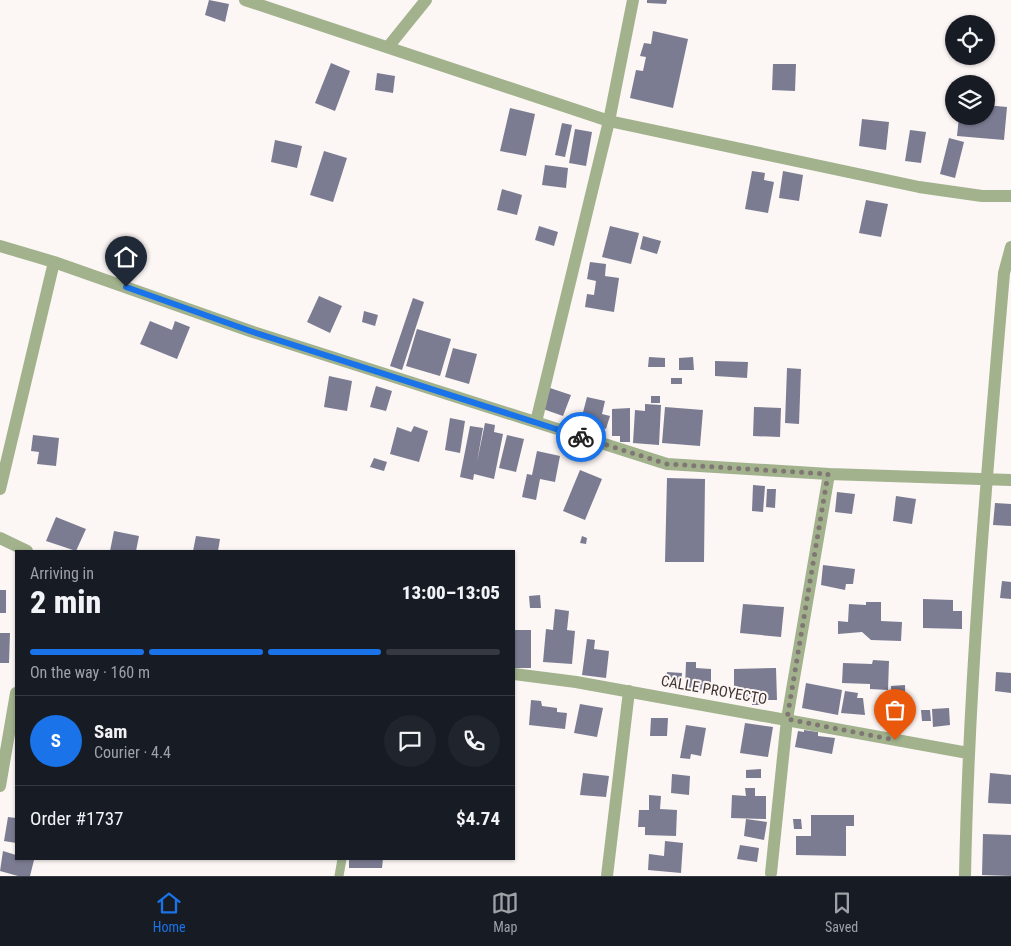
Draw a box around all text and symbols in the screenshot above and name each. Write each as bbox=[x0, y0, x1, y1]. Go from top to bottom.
map controls bbox=[945, 15, 995, 125]
button: locate bbox=[945, 15, 995, 65]
button: layers bbox=[945, 75, 995, 125]
pin bbox=[105, 236, 147, 287]
icon: home bbox=[112, 243, 140, 271]
courier bbox=[556, 412, 606, 462]
icon: bike bbox=[567, 423, 595, 451]
text: Arriving in bbox=[30, 564, 94, 583]
text: 13:00–13:05 bbox=[402, 581, 500, 604]
text: 2 min bbox=[30, 583, 101, 621]
text: On the way · 160 m bbox=[30, 663, 150, 682]
street label: CALLE PROYECTO bbox=[659, 672, 769, 708]
pin bbox=[874, 689, 916, 740]
icon: bag bbox=[881, 696, 909, 724]
button: chat bbox=[384, 715, 436, 767]
button: phone bbox=[448, 715, 500, 767]
text: Sam bbox=[94, 720, 127, 743]
text: S bbox=[51, 729, 61, 752]
text: Courier · 4.4 bbox=[94, 743, 171, 762]
text: Order #1737 bbox=[30, 807, 123, 830]
text: $4.74 bbox=[456, 807, 500, 830]
tab: Home bbox=[153, 889, 186, 935]
tab: Map bbox=[491, 889, 519, 935]
tab: Saved bbox=[825, 889, 858, 935]

